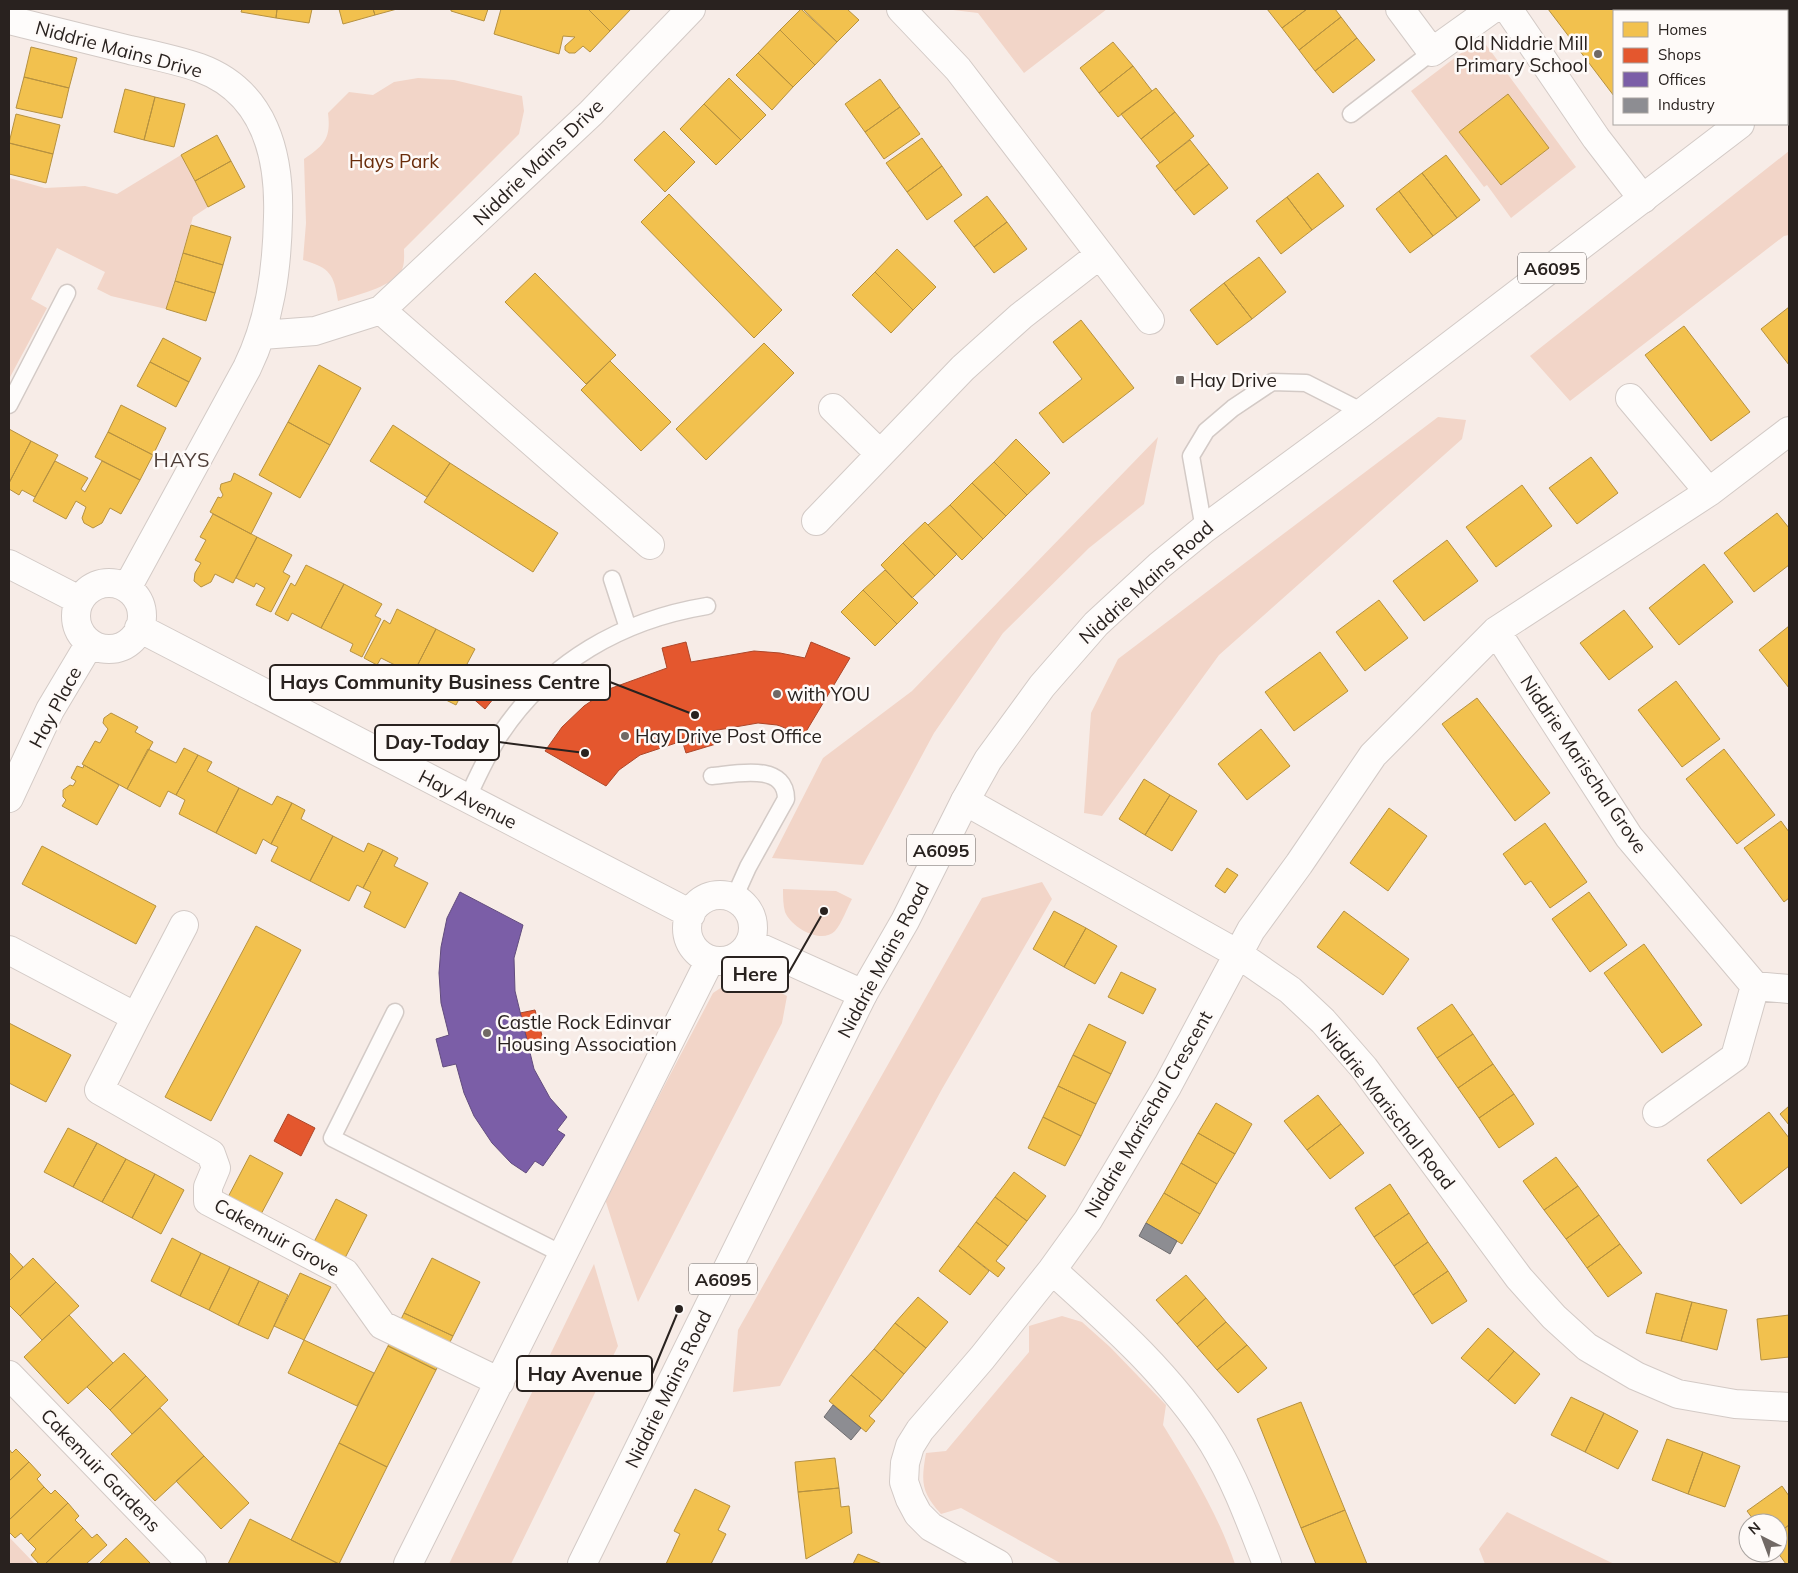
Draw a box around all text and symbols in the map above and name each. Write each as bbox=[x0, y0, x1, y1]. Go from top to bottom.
legend bbox=[1613, 10, 1788, 125]
street label: Niddrie Mains Drive bbox=[33, 15, 205, 83]
text: Homes bbox=[1658, 20, 1707, 39]
place label: Old Niddrie Mill Primary School bbox=[1454, 31, 1588, 77]
text: Shops bbox=[1658, 45, 1701, 64]
marker: Old Niddrie Mill Primary School bbox=[1592, 48, 1604, 60]
text: Offices bbox=[1658, 70, 1706, 89]
street label: Niddrie Mains Drive bbox=[468, 94, 608, 230]
text: Industry bbox=[1658, 95, 1715, 114]
park label: Hays Park bbox=[349, 149, 439, 173]
road number: A6095 bbox=[1518, 252, 1586, 284]
place label: Hay Drive bbox=[1190, 368, 1277, 392]
marker: Hay Drive bbox=[1174, 374, 1186, 386]
district label: HAYS bbox=[154, 447, 210, 472]
street label: Niddrie Mains Road bbox=[1074, 515, 1218, 649]
street label: Hay Place bbox=[24, 662, 86, 752]
callout: Hays Community Business Centre bbox=[270, 665, 610, 700]
text: Hays Community Business Centre bbox=[280, 669, 600, 694]
street label: Niddrie Marischal Grove bbox=[1515, 670, 1653, 858]
place label: with YOU bbox=[787, 682, 870, 706]
marker: with YOU bbox=[771, 688, 783, 700]
place label: Hay Drive Post Office bbox=[635, 724, 822, 748]
callout: Day-Today bbox=[375, 725, 499, 760]
text: Day-Today bbox=[385, 729, 489, 754]
marker: Hay Drive Post Office bbox=[619, 730, 631, 742]
street label: Hay Avenue bbox=[415, 764, 521, 834]
road number: A6095 bbox=[907, 834, 975, 866]
street label: Niddrie Mains Road bbox=[832, 878, 934, 1042]
callout: Here bbox=[722, 957, 788, 992]
text: Here bbox=[732, 961, 778, 986]
street label: Niddrie Marischal Crescent bbox=[1079, 1006, 1217, 1222]
place label: Castle Rock Edinvar Housing Association bbox=[497, 1010, 677, 1056]
street label: Niddrie Marischal Road bbox=[1316, 1018, 1460, 1194]
marker: Castle Rock Edinvar Housing Association bbox=[481, 1027, 493, 1039]
street label: Cakemuir Grove bbox=[210, 1193, 344, 1281]
road number: A6095 bbox=[689, 1264, 757, 1295]
street label: Niddrie Mains Road bbox=[619, 1306, 717, 1472]
callout: Hay Avenue bbox=[517, 1356, 652, 1391]
text: Hay Avenue bbox=[527, 1361, 643, 1386]
street label: Cakemuir Gardens bbox=[36, 1403, 166, 1537]
north arrow bbox=[1738, 1513, 1788, 1563]
text: N bbox=[1744, 1518, 1764, 1539]

